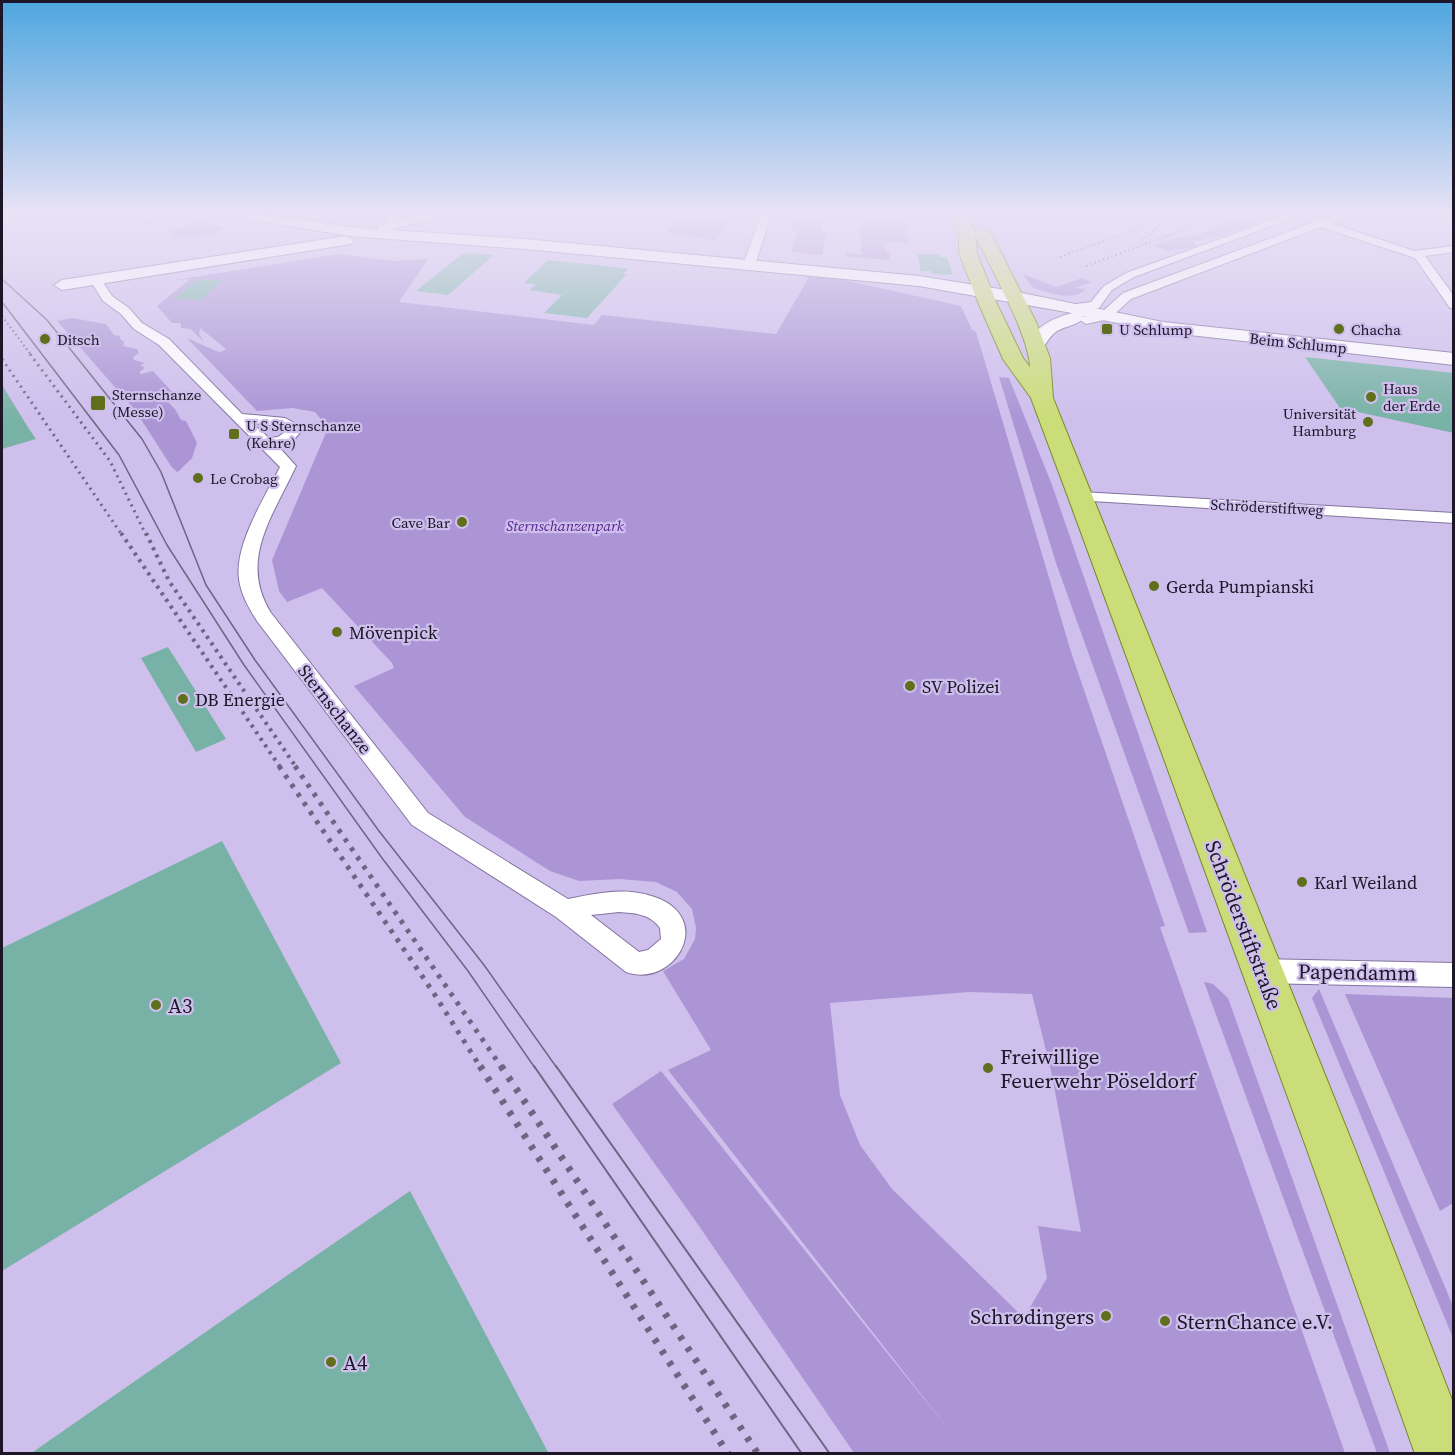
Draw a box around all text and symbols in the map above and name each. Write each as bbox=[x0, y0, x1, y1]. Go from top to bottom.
place label: U Schlump bbox=[1119, 319, 1193, 340]
place label: Chacha bbox=[1351, 319, 1401, 340]
marker: U Schlump bbox=[1100, 322, 1114, 336]
marker: Chacha bbox=[1332, 322, 1346, 336]
street label: Beim Schlump bbox=[1248, 327, 1348, 359]
place label: Ditsch bbox=[57, 329, 100, 350]
marker: Ditsch bbox=[38, 332, 52, 346]
place label: Haus der Erde bbox=[1383, 378, 1441, 416]
place label: Sternschanze (Messe) bbox=[112, 384, 202, 422]
marker: Haus der Erde bbox=[1364, 390, 1378, 404]
marker: Sternschanze (Messe) bbox=[89, 394, 107, 412]
place label: Universität Hamburg bbox=[1283, 403, 1356, 441]
place label: U S Sternschanze (Kehre) bbox=[246, 415, 361, 453]
marker: Universität Hamburg bbox=[1361, 415, 1375, 429]
marker: U S Sternschanze (Kehre) bbox=[227, 427, 241, 441]
place label: Le Crobag bbox=[210, 468, 278, 489]
marker: Le Crobag bbox=[191, 471, 205, 485]
street label: Schröderstiftweg bbox=[1210, 494, 1324, 520]
place label: Cave Bar bbox=[391, 512, 451, 533]
marker: Cave Bar bbox=[455, 515, 469, 529]
park label: Sternschanzenpark bbox=[506, 515, 625, 536]
place label: Gerda Pumpianski bbox=[1166, 574, 1314, 599]
marker: Gerda Pumpianski bbox=[1147, 579, 1161, 593]
place label: Mövenpick bbox=[349, 620, 438, 645]
marker: Mövenpick bbox=[330, 625, 344, 639]
street label: Sternschanze bbox=[292, 659, 378, 759]
place label: SV Polizei bbox=[922, 674, 1000, 699]
marker: SV Polizei bbox=[903, 679, 917, 693]
place label: DB Energie bbox=[195, 687, 285, 712]
marker: DB Energie bbox=[176, 692, 190, 706]
street label: Schröderstiftstraße bbox=[1198, 836, 1290, 1014]
place label: Karl Weiland bbox=[1314, 870, 1417, 895]
marker: Karl Weiland bbox=[1295, 875, 1309, 889]
street label: Papendamm bbox=[1298, 956, 1417, 988]
place label: A3 bbox=[168, 991, 192, 1020]
marker: A3 bbox=[149, 998, 163, 1012]
place label: Freiwillige Feuerwehr Pöseldorf bbox=[1000, 1042, 1197, 1095]
marker: Freiwillige Feuerwehr Pöseldorf bbox=[981, 1061, 995, 1075]
place label: Schrødingers bbox=[970, 1302, 1094, 1331]
place label: SternChance e.V. bbox=[1177, 1307, 1333, 1336]
marker: Schrødingers bbox=[1099, 1309, 1113, 1323]
marker: SternChance e.V. bbox=[1158, 1314, 1172, 1328]
place label: A4 bbox=[343, 1348, 368, 1377]
marker: A4 bbox=[324, 1355, 338, 1369]

